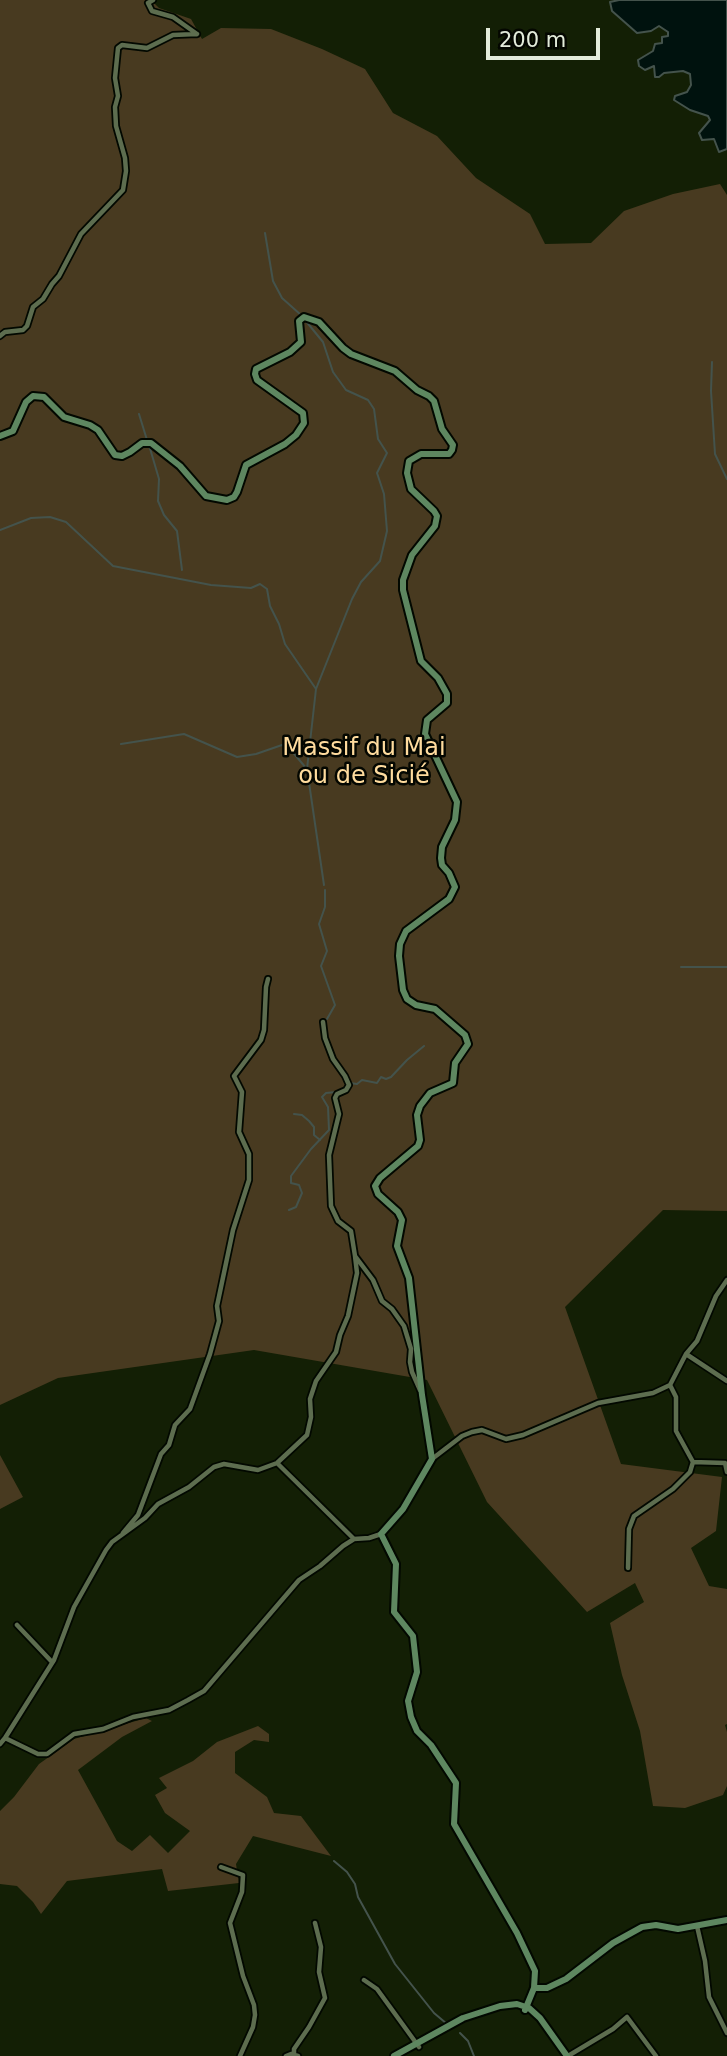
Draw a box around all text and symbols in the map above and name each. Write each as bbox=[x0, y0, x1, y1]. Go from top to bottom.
scale bar bbox=[489, 14, 603, 58]
text: 200 m bbox=[499, 28, 566, 52]
park label: Massif du Mai ou de Sicié bbox=[282, 735, 446, 791]

